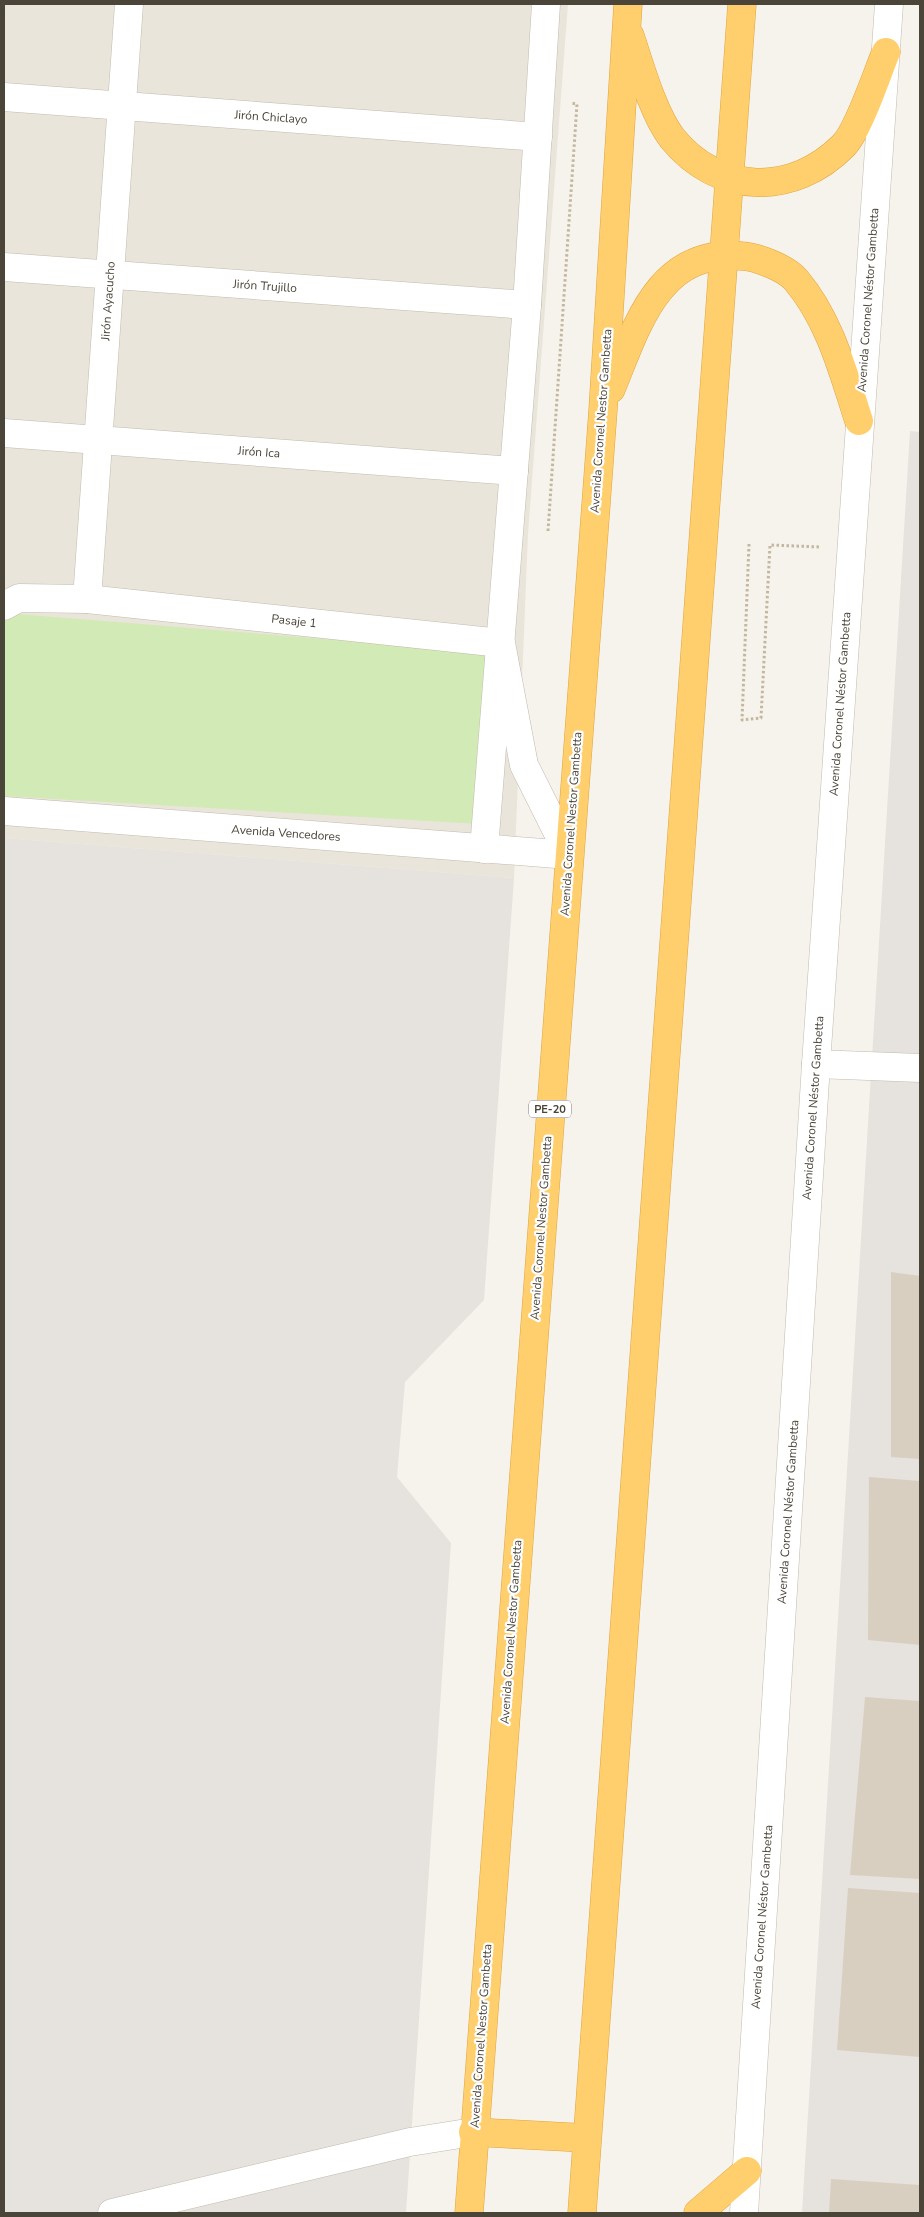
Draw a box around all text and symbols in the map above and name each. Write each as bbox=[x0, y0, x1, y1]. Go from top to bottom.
street label: Jirón Chiclayo bbox=[233, 106, 308, 128]
street label: Avenida Coronel Néstor Gambetta bbox=[854, 207, 882, 393]
street label: Jirón Ayacucho bbox=[97, 260, 119, 342]
street label: Jirón Trujillo bbox=[231, 276, 298, 296]
street label: Avenida Coronel Nestor Gambetta bbox=[587, 328, 615, 514]
street label: Jirón Ica bbox=[236, 442, 281, 461]
street label: Pasaje 1 bbox=[271, 611, 317, 631]
street label: Avenida Coronel Néstor Gambetta bbox=[826, 611, 854, 797]
street label: Avenida Coronel Nestor Gambetta bbox=[557, 731, 585, 917]
street label: Avenida Vencedores bbox=[231, 821, 341, 845]
street label: Avenida Coronel Néstor Gambetta bbox=[799, 1015, 827, 1201]
road number: PE-20 bbox=[529, 1100, 571, 1118]
street label: Avenida Coronel Nestor Gambetta bbox=[527, 1135, 555, 1321]
street label: Avenida Coronel Néstor Gambetta bbox=[774, 1419, 802, 1605]
street label: Avenida Coronel Nestor Gambetta bbox=[497, 1539, 525, 1725]
street label: Avenida Coronel Néstor Gambetta bbox=[748, 1824, 776, 2010]
street label: Avenida Coronel Nestor Gambetta bbox=[467, 1943, 495, 2129]

